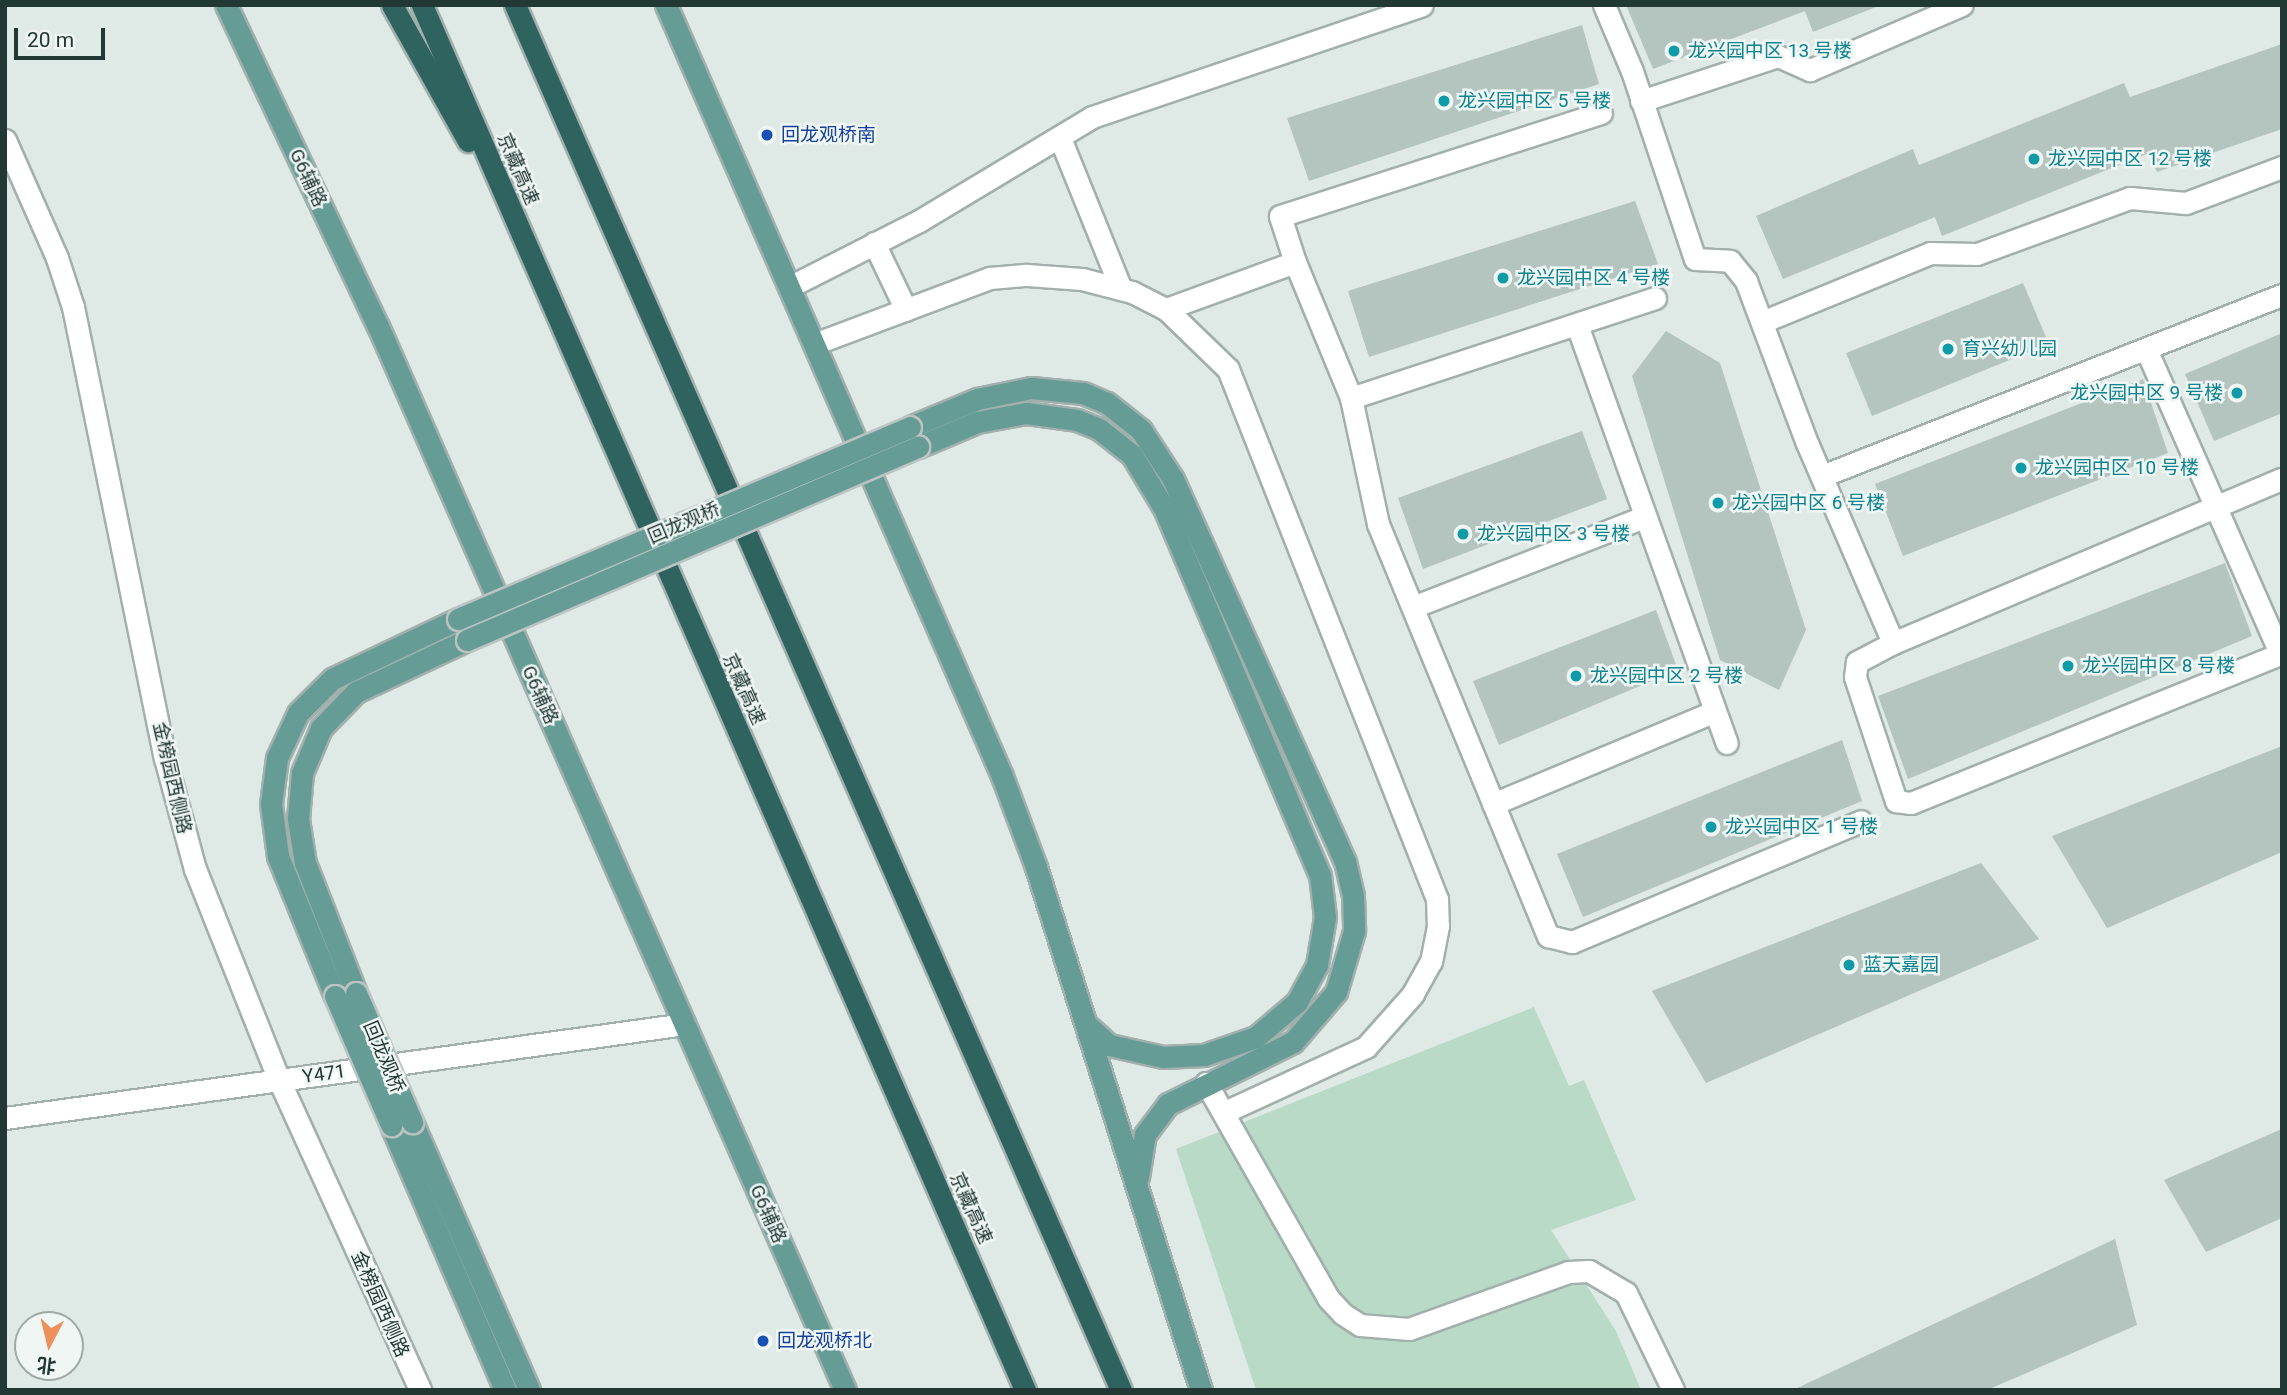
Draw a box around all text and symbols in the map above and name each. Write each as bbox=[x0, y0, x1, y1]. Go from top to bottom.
scale bar bbox=[18, 14, 108, 58]
text: 20 m bbox=[27, 28, 74, 52]
place label: 龙兴园中区 13 号楼 bbox=[1688, 40, 1852, 62]
marker: 龙兴园中区 13 号楼 bbox=[1666, 43, 1682, 59]
place label: 龙兴园中区 5 号楼 bbox=[1458, 90, 1611, 112]
marker: 龙兴园中区 5 号楼 bbox=[1436, 93, 1452, 109]
place label: 回龙观桥南 bbox=[781, 124, 876, 146]
marker: 回龙观桥南 bbox=[759, 127, 775, 143]
street label: 京藏高速 bbox=[493, 130, 543, 208]
street label: G6辅路 bbox=[285, 145, 331, 211]
place label: 龙兴园中区 12 号楼 bbox=[2048, 148, 2212, 170]
marker: 龙兴园中区 12 号楼 bbox=[2026, 151, 2042, 167]
place label: 龙兴园中区 4 号楼 bbox=[1517, 267, 1670, 289]
marker: 龙兴园中区 4 号楼 bbox=[1495, 270, 1511, 286]
place label: 育兴幼儿园 bbox=[1962, 338, 2057, 360]
marker: 育兴幼儿园 bbox=[1940, 341, 1956, 357]
place label: 龙兴园中区 9 号楼 bbox=[2070, 382, 2223, 404]
marker: 龙兴园中区 9 号楼 bbox=[2229, 385, 2245, 401]
place label: 龙兴园中区 10 号楼 bbox=[2035, 457, 2199, 479]
marker: 龙兴园中区 10 号楼 bbox=[2013, 460, 2029, 476]
place label: 龙兴园中区 6 号楼 bbox=[1732, 492, 1885, 514]
marker: 龙兴园中区 6 号楼 bbox=[1710, 495, 1726, 511]
street label: 回龙观桥 bbox=[645, 498, 723, 548]
place label: 龙兴园中区 3 号楼 bbox=[1477, 523, 1630, 545]
marker: 龙兴园中区 3 号楼 bbox=[1455, 526, 1471, 542]
street label: 京藏高速 bbox=[718, 650, 770, 728]
place label: 龙兴园中区 8 号楼 bbox=[2082, 655, 2235, 677]
marker: 龙兴园中区 8 号楼 bbox=[2060, 658, 2076, 674]
street label: G6辅路 bbox=[517, 662, 563, 728]
place label: 龙兴园中区 2 号楼 bbox=[1590, 665, 1743, 687]
marker: 龙兴园中区 2 号楼 bbox=[1568, 668, 1584, 684]
street label: 金榜园西侧路 bbox=[148, 720, 196, 836]
place label: 龙兴园中区 1 号楼 bbox=[1725, 816, 1878, 838]
marker: 龙兴园中区 1 号楼 bbox=[1703, 819, 1719, 835]
place label: 蓝天嘉园 bbox=[1863, 954, 1939, 976]
marker: 蓝天嘉园 bbox=[1841, 957, 1857, 973]
street label: 回龙观桥 bbox=[359, 1018, 409, 1096]
street label: Y471 bbox=[301, 1060, 347, 1088]
street label: 京藏高速 bbox=[945, 1169, 997, 1247]
street label: G6辅路 bbox=[745, 1181, 791, 1247]
street label: 金榜园西侧路 bbox=[346, 1247, 414, 1361]
north arrow bbox=[14, 1311, 84, 1381]
place label: 回龙观桥北 bbox=[777, 1330, 872, 1352]
marker: 回龙观桥北 bbox=[755, 1333, 771, 1349]
text: 北 bbox=[36, 1353, 57, 1378]

